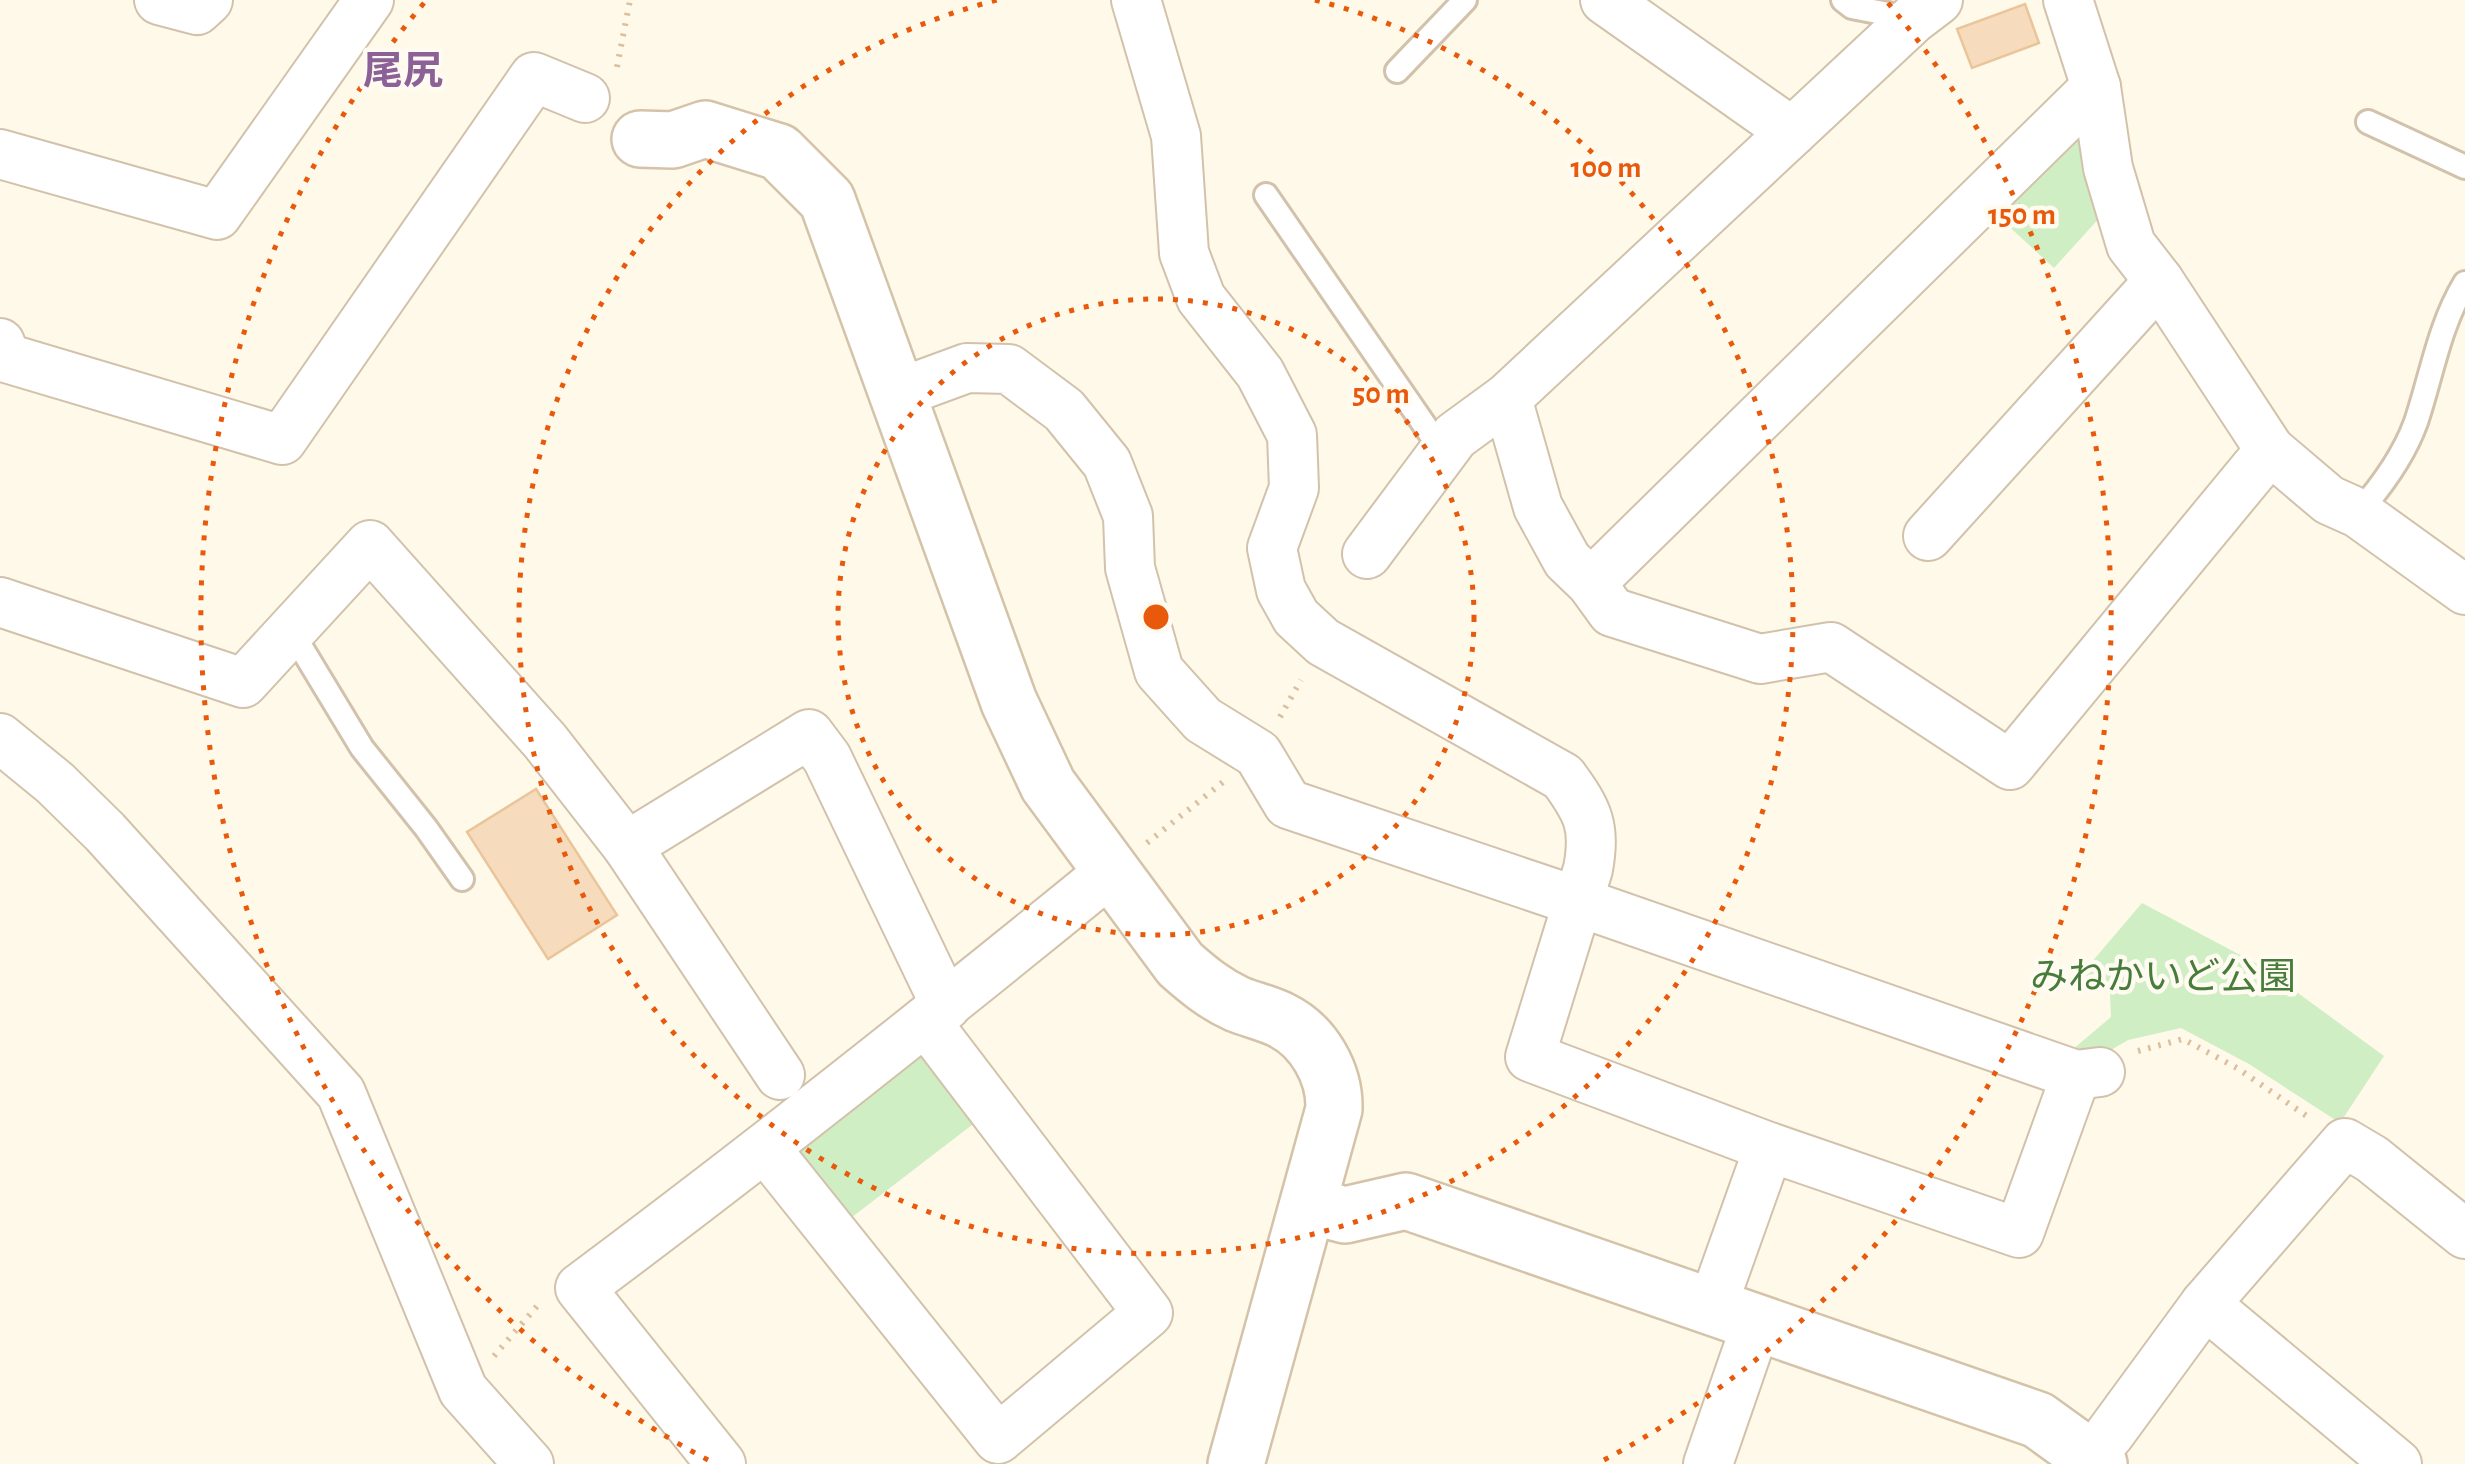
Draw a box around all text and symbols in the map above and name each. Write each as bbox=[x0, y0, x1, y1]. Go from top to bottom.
district label: 尾尻 bbox=[363, 51, 443, 92]
text: 100 m bbox=[1571, 153, 1641, 183]
text: 150 m bbox=[1988, 200, 2056, 230]
text: 50 m bbox=[1352, 379, 1410, 409]
centre of rings bbox=[1138, 599, 1174, 635]
park label: みねかいど公園 bbox=[2030, 957, 2296, 997]

